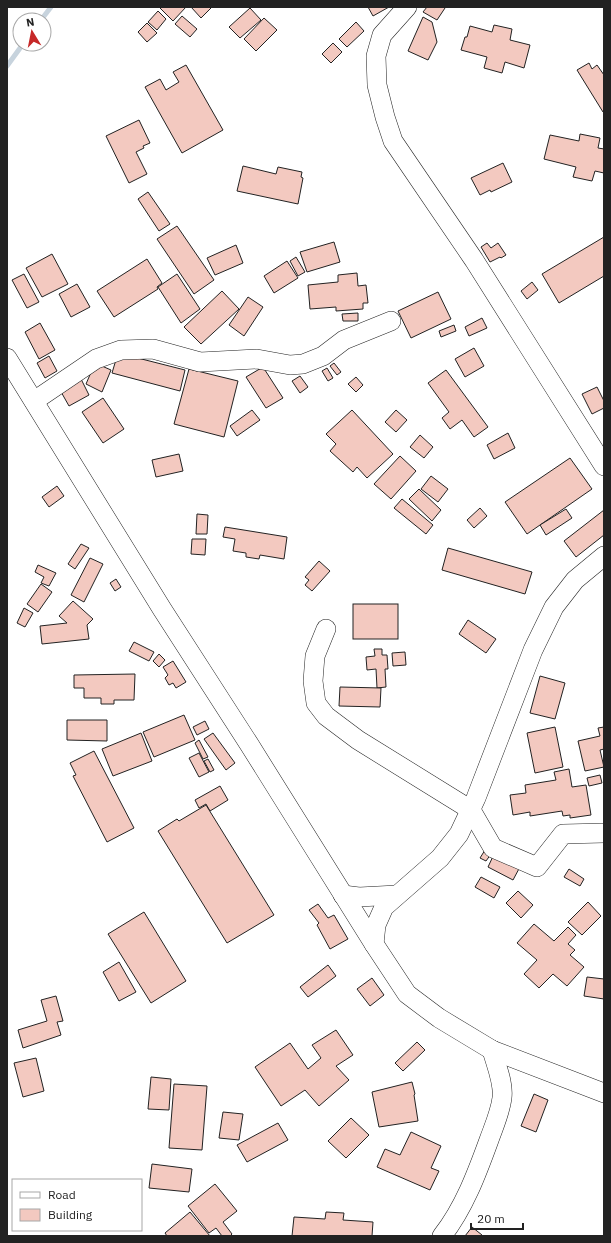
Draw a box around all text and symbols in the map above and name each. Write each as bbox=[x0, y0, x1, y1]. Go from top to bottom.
north arrow bbox=[12, 12, 52, 52]
text: N bbox=[25, 15, 35, 30]
legend bbox=[12, 1179, 142, 1231]
text: Road bbox=[48, 1187, 76, 1202]
scale bar bbox=[471, 1205, 523, 1231]
text: Building bbox=[48, 1207, 93, 1222]
text: 20 m bbox=[477, 1211, 505, 1226]

